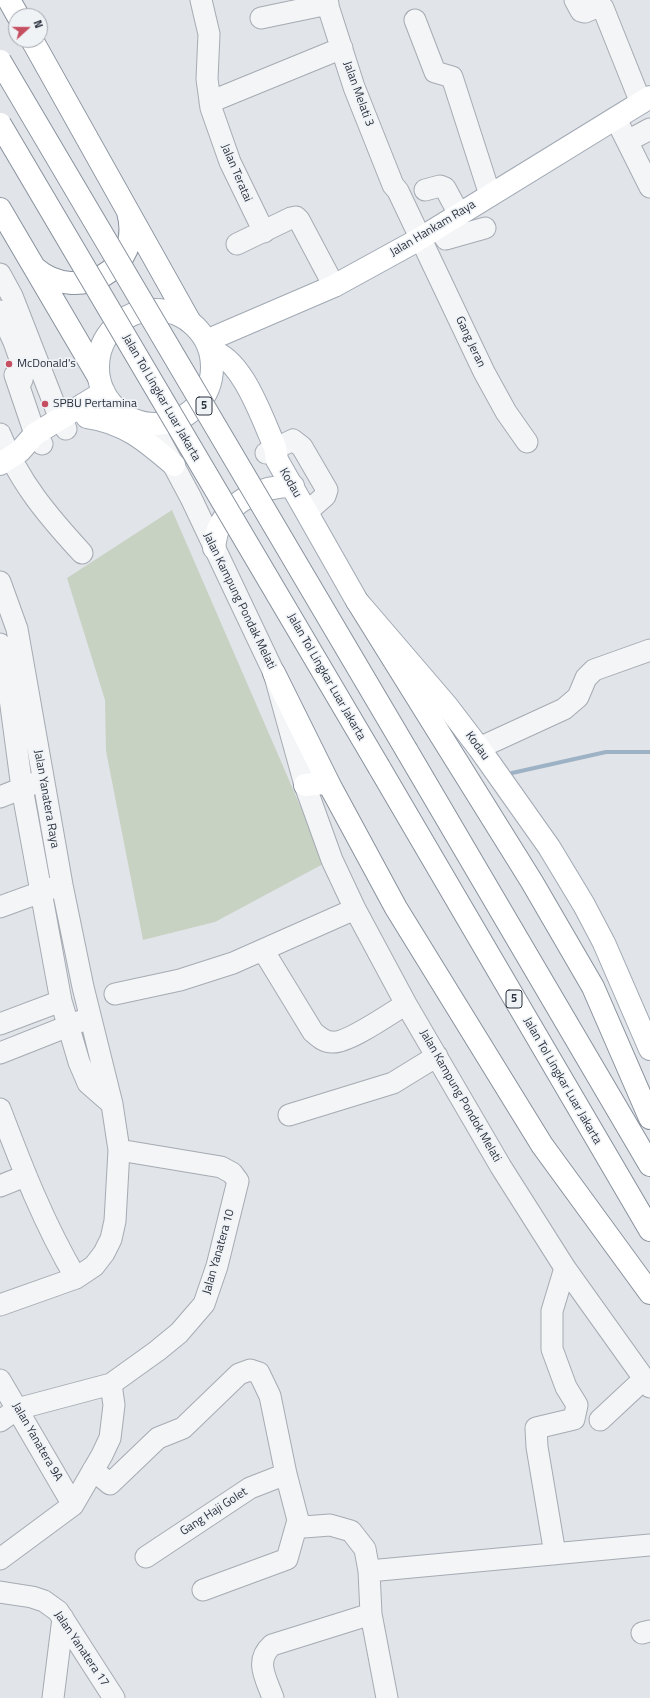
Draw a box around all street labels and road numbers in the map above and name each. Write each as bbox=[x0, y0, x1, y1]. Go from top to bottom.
street label: Jalan Melati 3 bbox=[340, 59, 376, 129]
street label: Jalan Teratai bbox=[217, 142, 255, 204]
street label: Jalan Hankam Raya bbox=[388, 198, 478, 260]
street label: Gang Jeran bbox=[452, 314, 488, 370]
street label: Jalan Tol Lingkar Luar Jakarta bbox=[119, 332, 203, 464]
road number: 5 bbox=[196, 397, 212, 415]
street label: Kodau bbox=[276, 466, 304, 500]
street label: Jalan Kampung Pondak Melati bbox=[200, 530, 278, 672]
street label: Jalan Tol Lingkar Luar Jakarta bbox=[284, 611, 368, 743]
street label: Kodau bbox=[462, 729, 492, 763]
street label: Jalan Yanatera Raya bbox=[30, 749, 62, 849]
road number: 5 bbox=[506, 990, 522, 1008]
street label: Jalan Tol Lingkar Luar Jakarta bbox=[520, 1015, 604, 1147]
street label: Jalan Kampung Pondok Melati bbox=[416, 1027, 504, 1165]
street label: Jalan Yanatera 10 bbox=[200, 1208, 238, 1296]
street label: Jalan Yanatera 9A bbox=[9, 1400, 65, 1484]
street label: Gang Haji Golet bbox=[178, 1485, 250, 1539]
street label: Jalan Yanatera 17 bbox=[50, 1608, 112, 1690]

